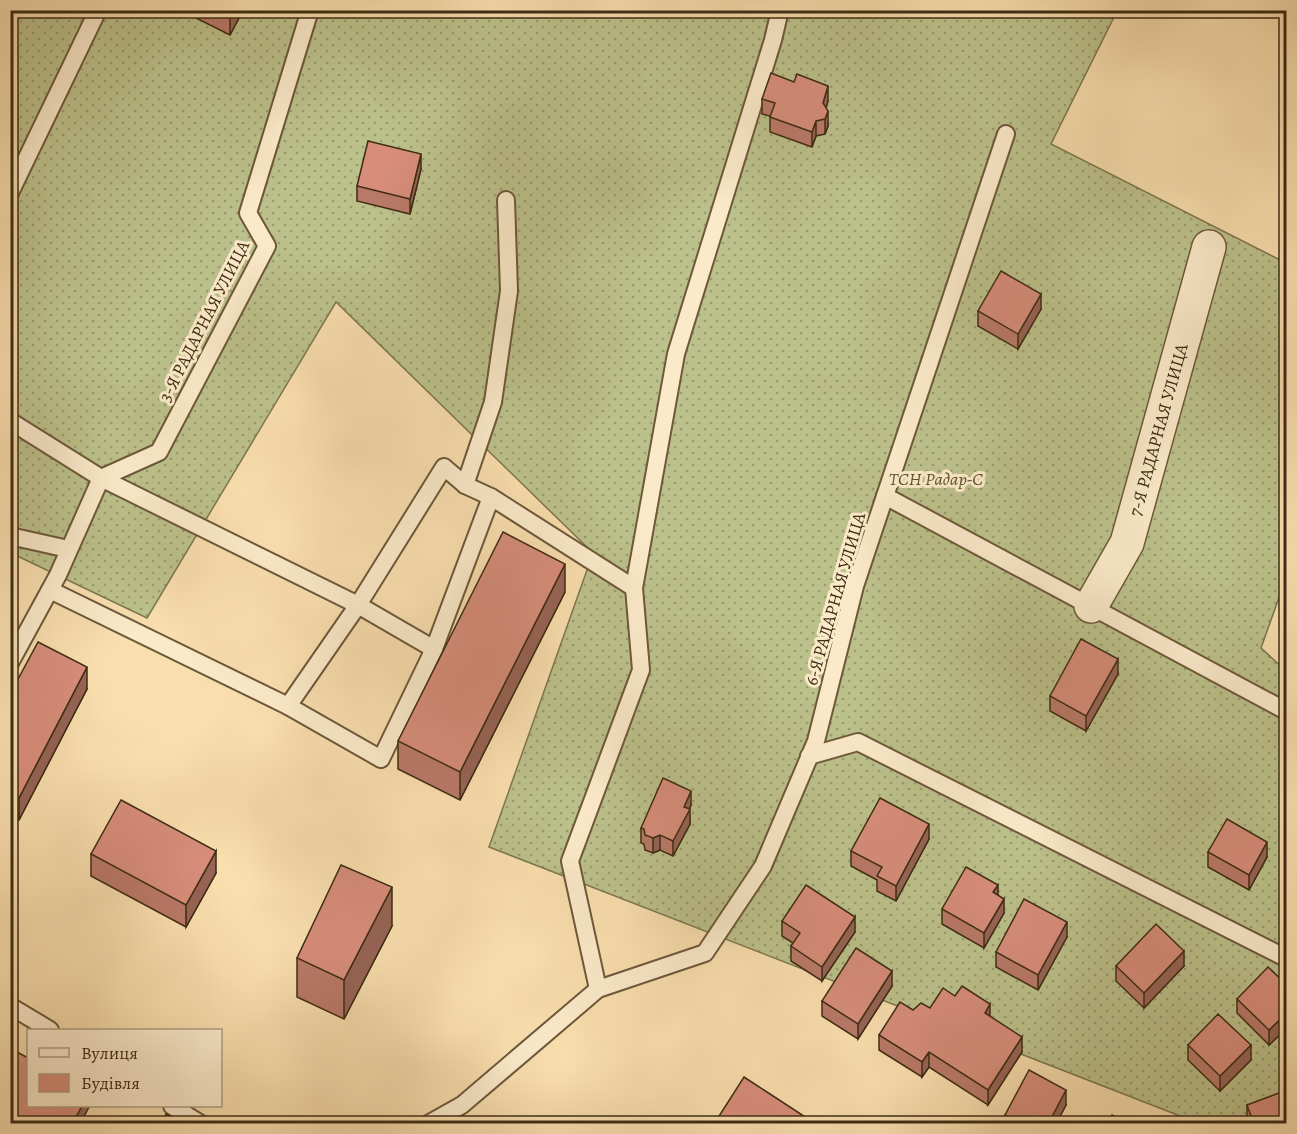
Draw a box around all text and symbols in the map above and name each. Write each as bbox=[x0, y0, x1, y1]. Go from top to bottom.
street label: 3-Я РАДАРНАЯ УЛИЦА bbox=[153, 236, 255, 406]
street label: 7-Я РАДАРНАЯ УЛИЦА bbox=[1123, 340, 1194, 519]
park label: ТСН Радар-С bbox=[889, 467, 983, 491]
street label: 6-Я РАДАРНАЯ УЛИЦА bbox=[799, 509, 871, 688]
legend bbox=[27, 1029, 222, 1107]
text: Вулиця bbox=[81, 1041, 138, 1065]
text: Будівля bbox=[81, 1071, 140, 1095]

